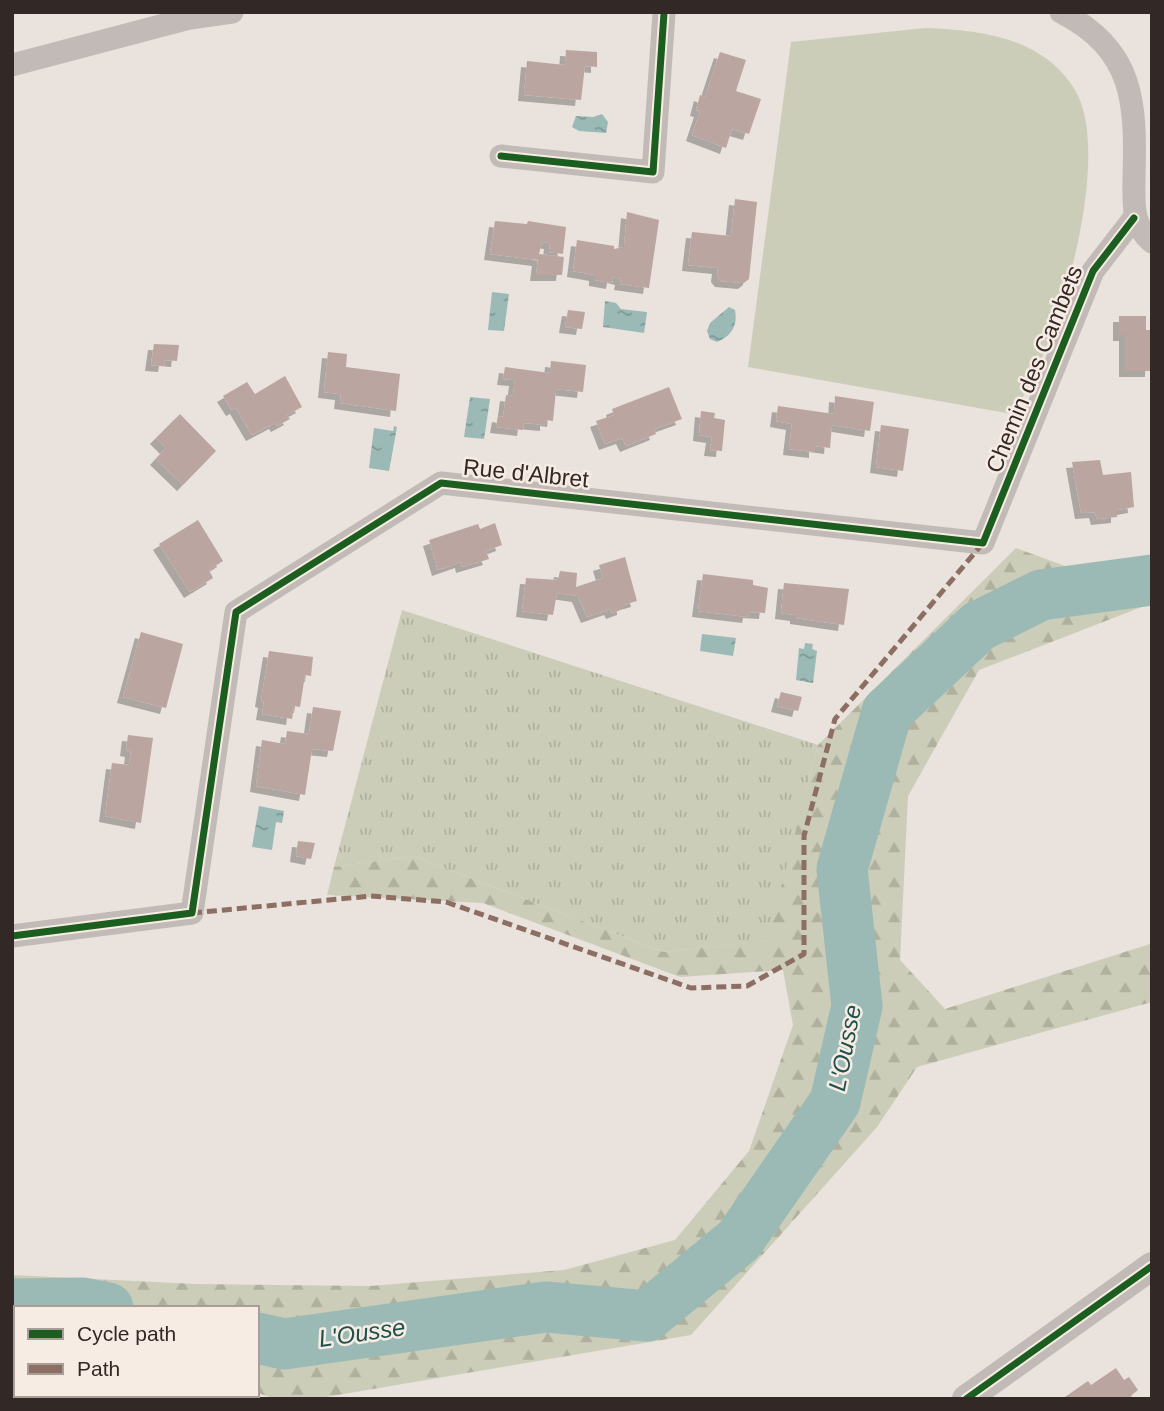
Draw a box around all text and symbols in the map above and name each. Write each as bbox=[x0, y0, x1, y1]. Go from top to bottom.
street label: Chemin des Cambets bbox=[981, 262, 1087, 476]
street label: Rue d'Albret bbox=[462, 453, 591, 493]
water label: L'Ousse bbox=[823, 1002, 866, 1093]
legend bbox=[14, 1306, 259, 1397]
water label: L'Ousse bbox=[317, 1313, 407, 1352]
text: Cycle path bbox=[77, 1322, 176, 1345]
text: Path bbox=[77, 1357, 120, 1380]

